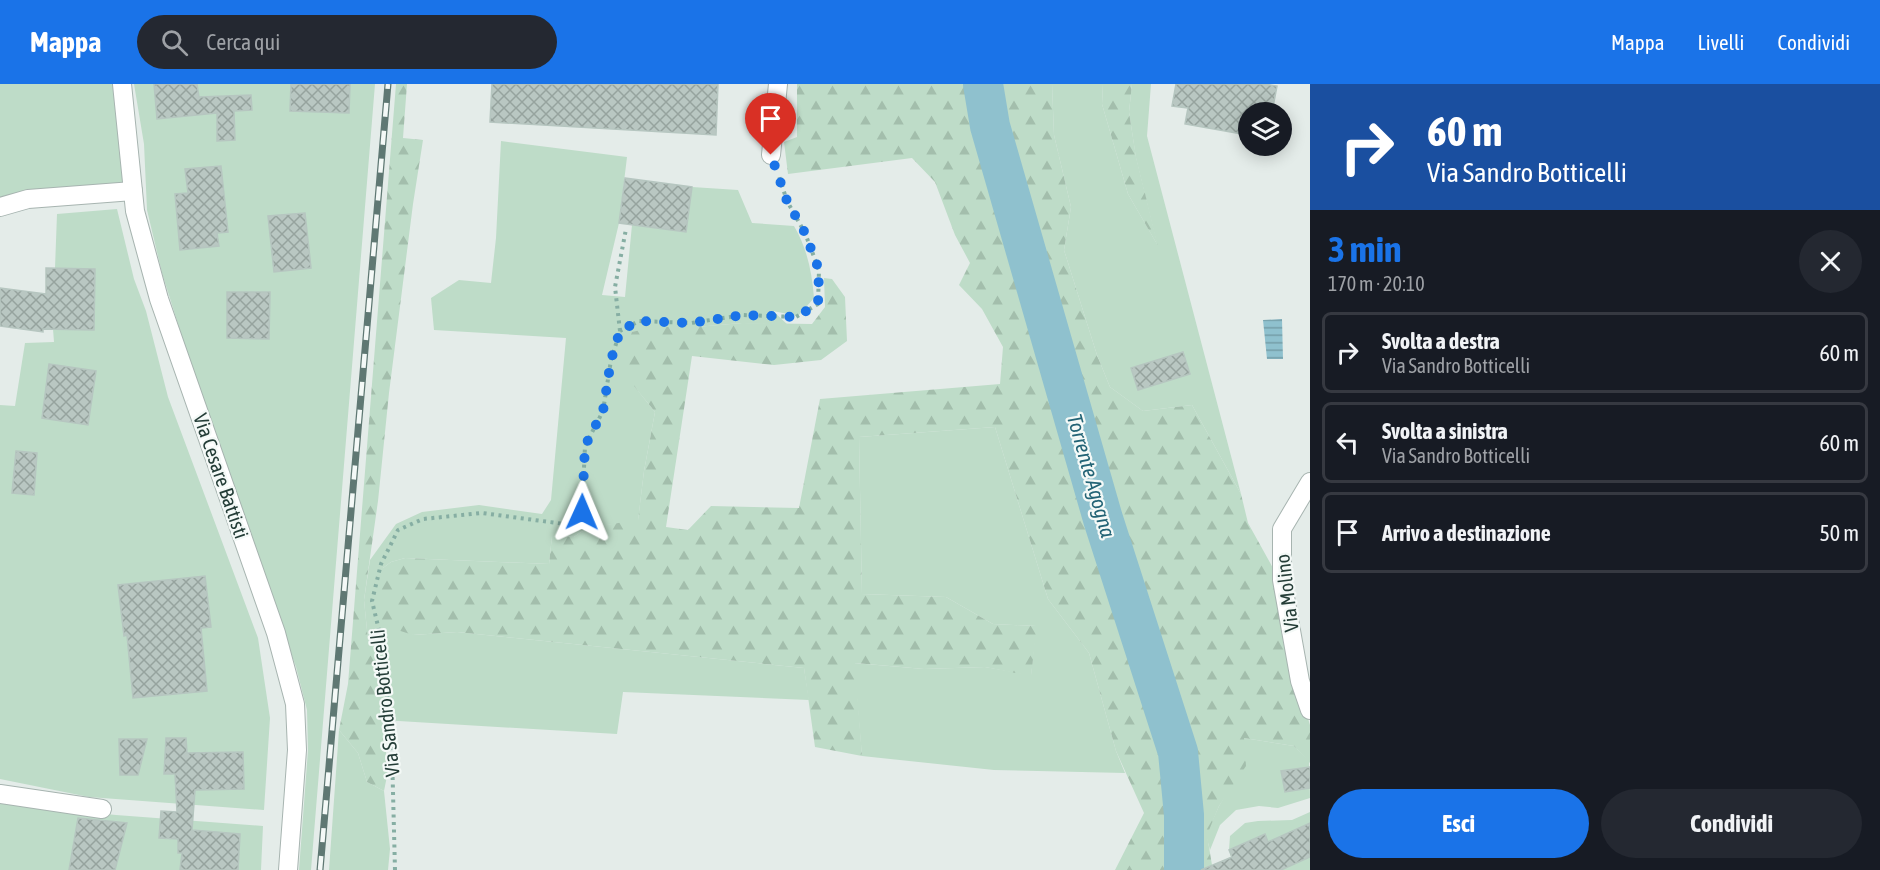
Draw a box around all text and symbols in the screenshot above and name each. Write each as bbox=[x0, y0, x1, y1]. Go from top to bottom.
search box bbox=[137, 15, 557, 69]
text: Mappa bbox=[30, 26, 101, 58]
icon: search bbox=[158, 26, 191, 59]
text: Cerca qui bbox=[206, 29, 280, 55]
text: Mappa bbox=[1611, 30, 1665, 54]
text: Livelli bbox=[1698, 30, 1744, 54]
text: Condividi bbox=[1777, 30, 1850, 54]
pin bbox=[745, 93, 796, 155]
icon: arrive bbox=[754, 102, 787, 135]
map controls bbox=[1238, 102, 1292, 156]
button: layers bbox=[1238, 102, 1292, 156]
text: 60 m bbox=[1427, 107, 1502, 155]
icon: right bbox=[1328, 108, 1406, 186]
text: Via Sandro Botticelli bbox=[1427, 157, 1627, 188]
text: 3 min bbox=[1328, 228, 1402, 270]
button: close bbox=[1799, 230, 1862, 293]
text: 170 m · 20:10 bbox=[1328, 272, 1425, 295]
text: Svolta a destra bbox=[1382, 328, 1500, 354]
icon: right bbox=[1331, 336, 1364, 369]
text: 60 m bbox=[1819, 340, 1859, 366]
text: Via Sandro Botticelli bbox=[1382, 354, 1530, 377]
street label: Via Cesare Battisti bbox=[189, 410, 254, 541]
water label: Torrente Agogna bbox=[1063, 411, 1121, 540]
text: Svolta a sinistra bbox=[1382, 418, 1508, 444]
icon: left bbox=[1331, 426, 1364, 459]
text: 60 m bbox=[1819, 430, 1859, 456]
text: Via Sandro Botticelli bbox=[1382, 444, 1530, 467]
position arrow bbox=[550, 480, 614, 544]
icon: arrive bbox=[1331, 516, 1364, 549]
text: Arrivo a destinazione bbox=[1382, 520, 1551, 546]
text: 50 m bbox=[1819, 520, 1859, 546]
street label: Via Molino bbox=[1270, 553, 1303, 633]
street label: Via Sandro Botticelli bbox=[365, 628, 404, 778]
button: Esci bbox=[1328, 789, 1589, 858]
button: Condividi bbox=[1601, 789, 1862, 858]

